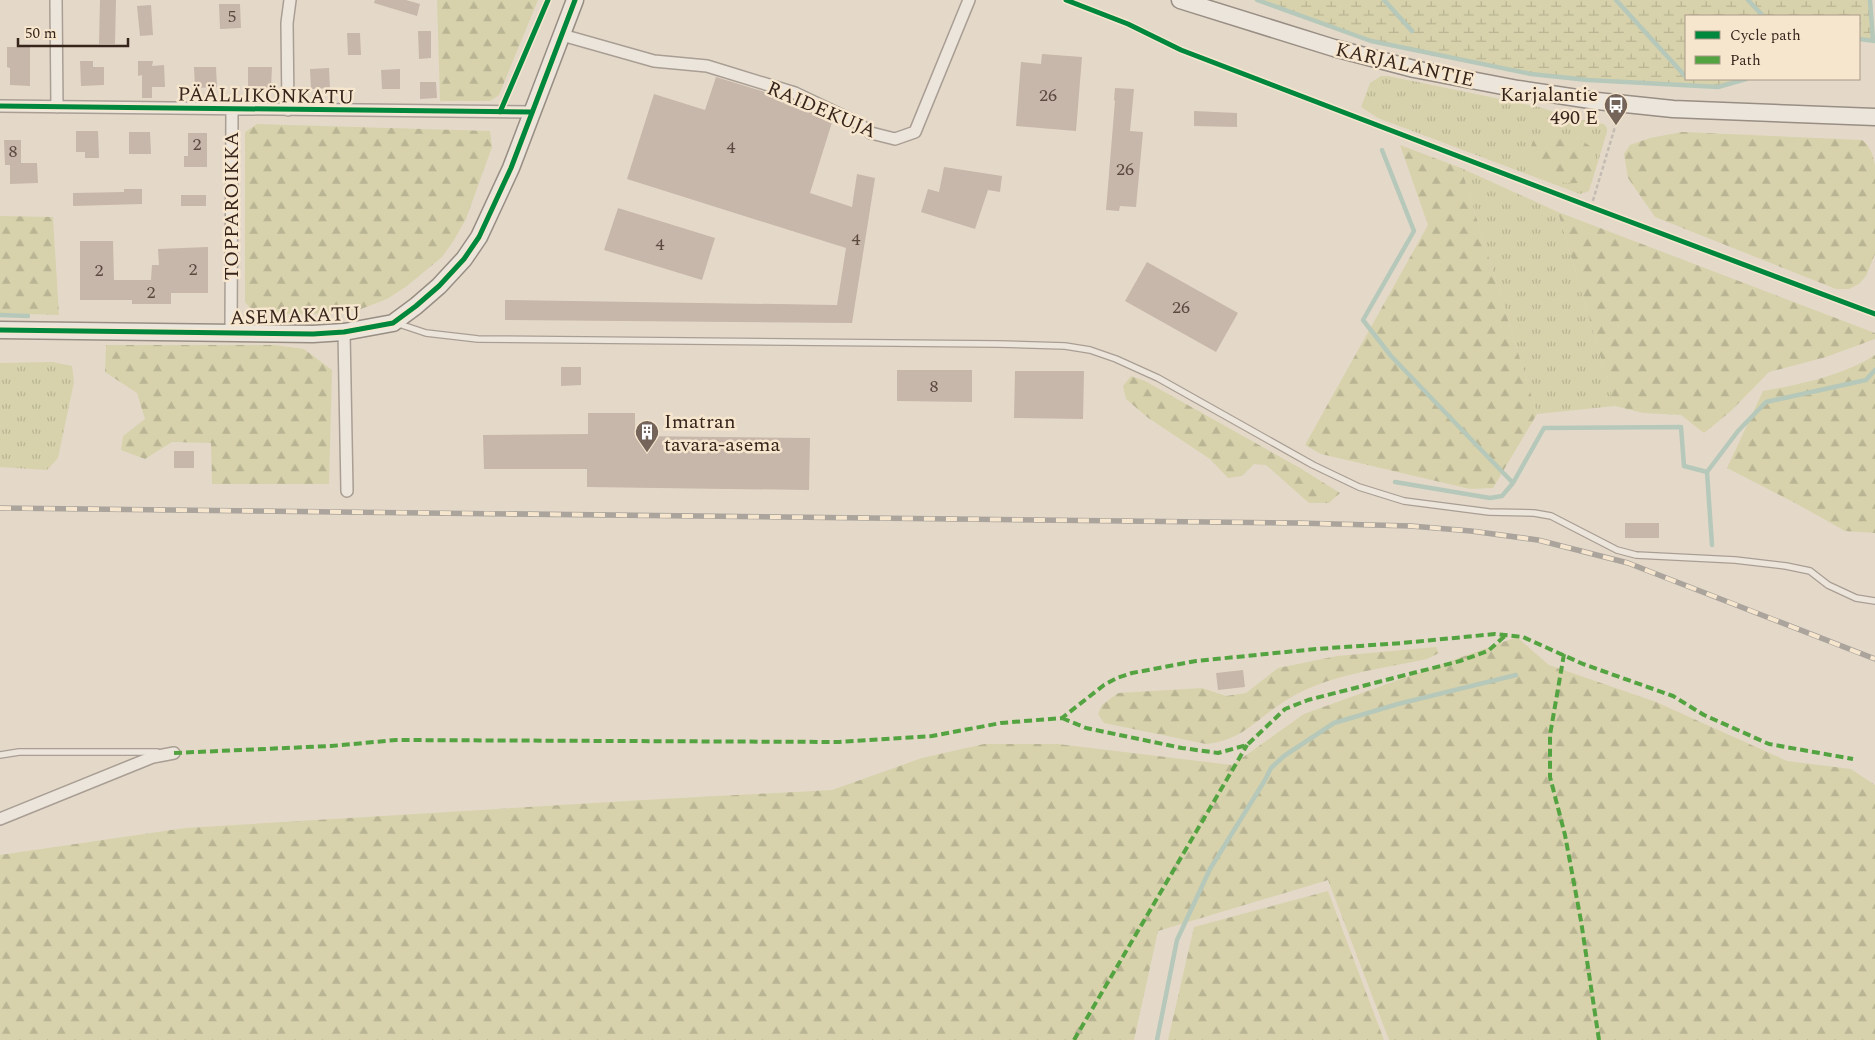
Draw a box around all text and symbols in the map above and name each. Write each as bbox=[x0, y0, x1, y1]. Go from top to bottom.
house number: 5 bbox=[228, 3, 237, 30]
scale bar bbox=[18, 15, 128, 47]
legend bbox=[1685, 15, 1860, 80]
text: 50 m bbox=[25, 22, 57, 45]
text: Cycle path bbox=[1730, 24, 1801, 47]
street label: KARJALANTIE bbox=[1332, 34, 1477, 96]
text: Path bbox=[1730, 49, 1761, 72]
street label: RAIDEKUJA bbox=[762, 73, 881, 146]
street label: PÄÄLLIKÖNKATU bbox=[177, 79, 355, 113]
place label: Karjalantie 490 E bbox=[1500, 80, 1598, 133]
house number: 26 bbox=[1039, 82, 1057, 109]
bus stop icon: Karjalantie 490 E bbox=[1603, 92, 1629, 126]
house number: 2 bbox=[193, 131, 202, 158]
street label: TOPPAROIKKA bbox=[217, 132, 247, 280]
house number: 4 bbox=[727, 134, 736, 161]
house number: 8 bbox=[9, 138, 18, 165]
house number: 26 bbox=[1116, 156, 1134, 183]
house number: 4 bbox=[852, 226, 861, 253]
house number: 4 bbox=[656, 231, 665, 258]
house number: 2 bbox=[189, 256, 198, 283]
house number: 2 bbox=[95, 257, 104, 284]
house number: 2 bbox=[147, 279, 156, 306]
house number: 26 bbox=[1172, 294, 1190, 321]
street label: ASEMAKATU bbox=[229, 299, 361, 333]
house number: 8 bbox=[930, 373, 939, 400]
place label: Imatran tavara-asema bbox=[664, 407, 780, 460]
building icon: Imatran tavara-asema bbox=[634, 419, 660, 453]

